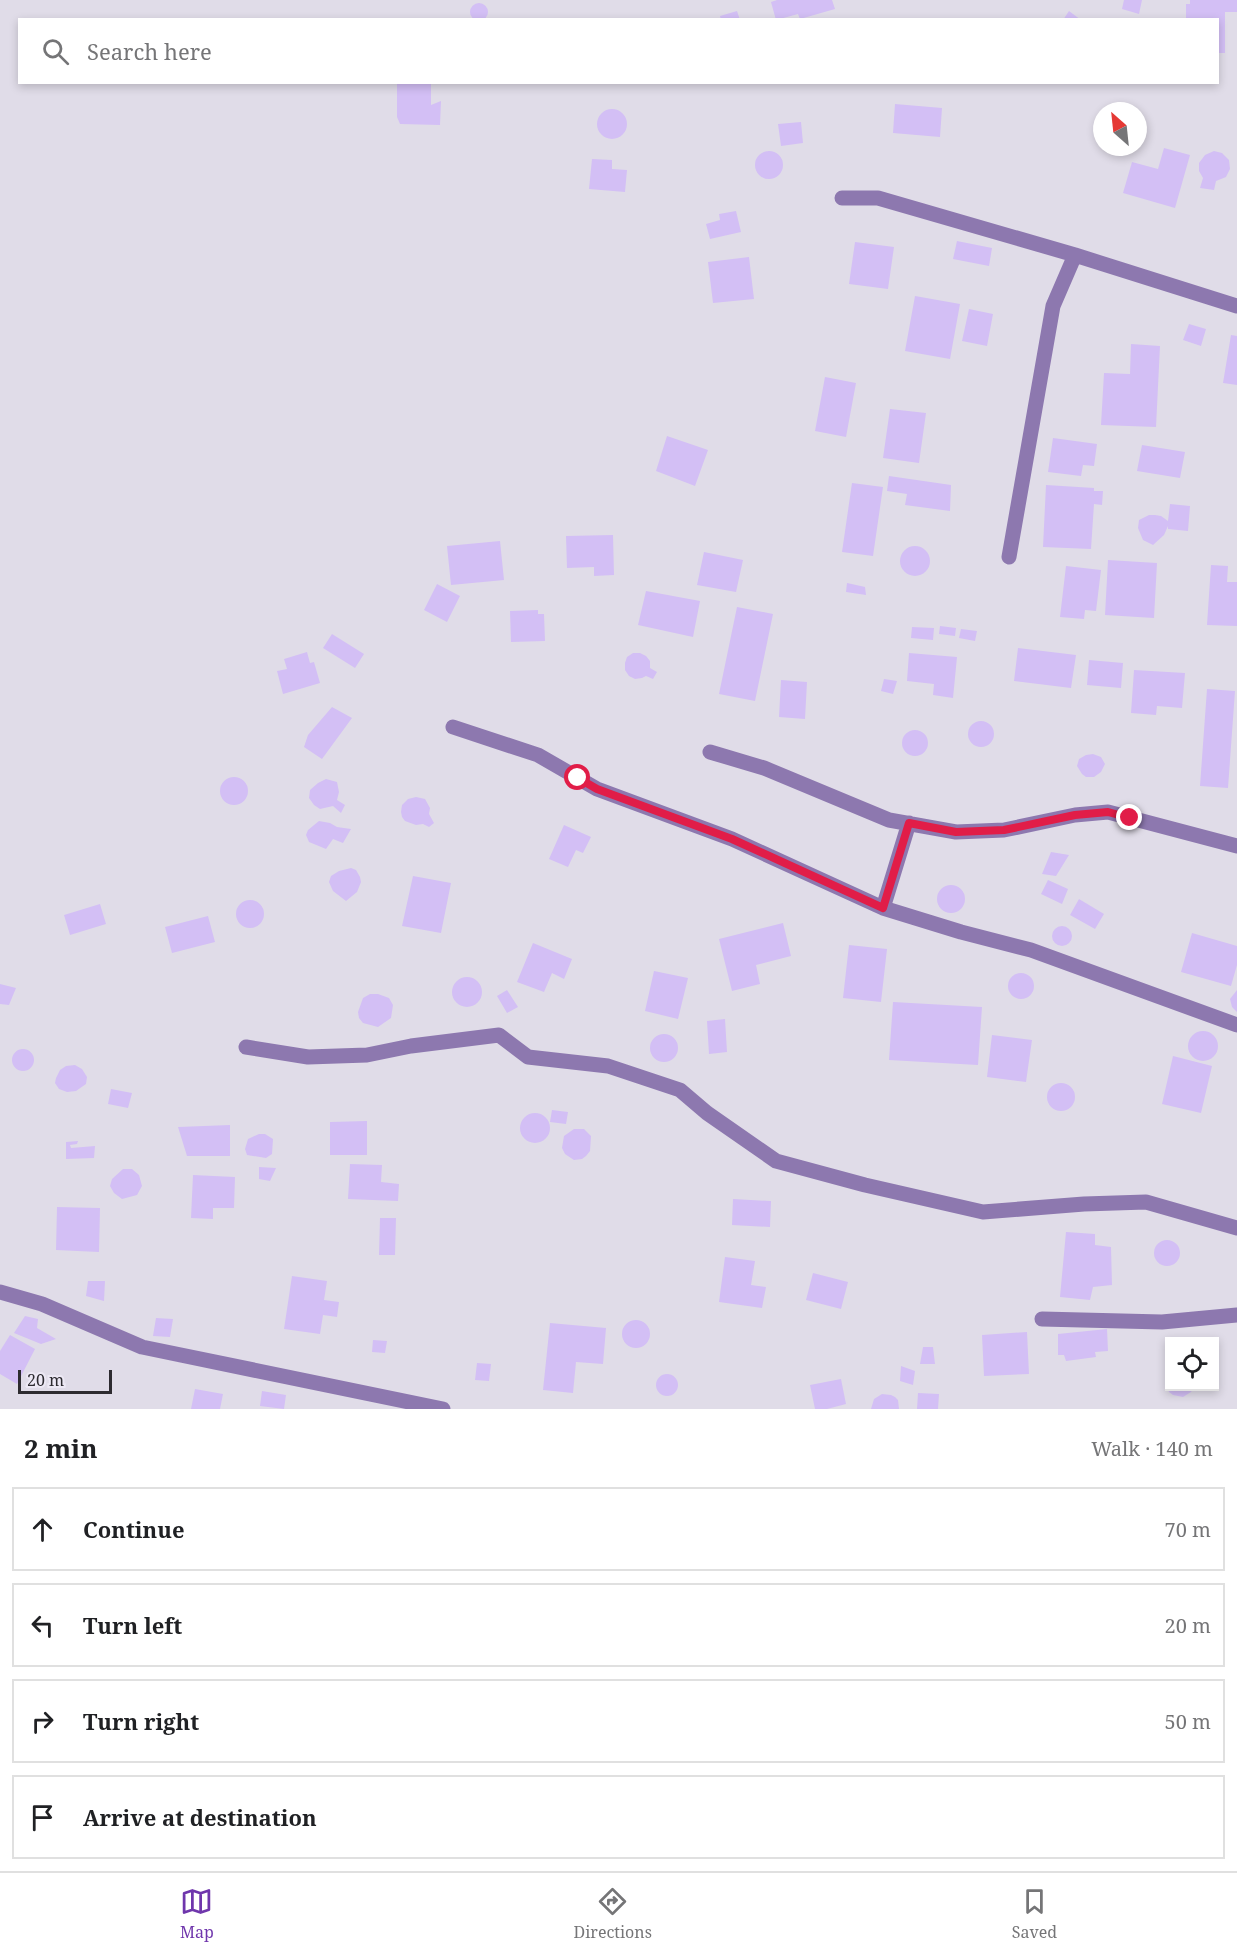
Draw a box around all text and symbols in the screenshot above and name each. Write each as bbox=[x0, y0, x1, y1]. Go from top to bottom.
search box bbox=[18, 18, 1219, 84]
icon: search bbox=[39, 35, 72, 68]
text: Search here bbox=[87, 36, 212, 66]
north arrow bbox=[1093, 102, 1147, 156]
route start bbox=[564, 764, 590, 790]
route end bbox=[1116, 804, 1142, 830]
map controls bbox=[1165, 1337, 1219, 1391]
button: locate bbox=[1165, 1337, 1219, 1391]
scale bar bbox=[18, 1367, 112, 1394]
text: 20 m bbox=[27, 1369, 64, 1391]
text: 2 min bbox=[24, 1430, 98, 1466]
text: Walk · 140 m bbox=[1091, 1435, 1213, 1462]
icon: ahead bbox=[26, 1513, 59, 1546]
text: Continue bbox=[83, 1514, 185, 1544]
text: 70 m bbox=[1165, 1516, 1211, 1543]
icon: left bbox=[26, 1609, 59, 1642]
text: Turn left bbox=[83, 1610, 182, 1640]
text: 20 m bbox=[1165, 1612, 1211, 1639]
icon: right bbox=[26, 1705, 59, 1738]
text: Turn right bbox=[83, 1706, 199, 1736]
text: 50 m bbox=[1165, 1708, 1211, 1735]
icon: arrive bbox=[26, 1801, 59, 1834]
text: Arrive at destination bbox=[83, 1802, 317, 1832]
tab: Map bbox=[180, 1885, 214, 1943]
tab: Directions bbox=[574, 1885, 652, 1943]
tab: Saved bbox=[1012, 1885, 1057, 1943]

